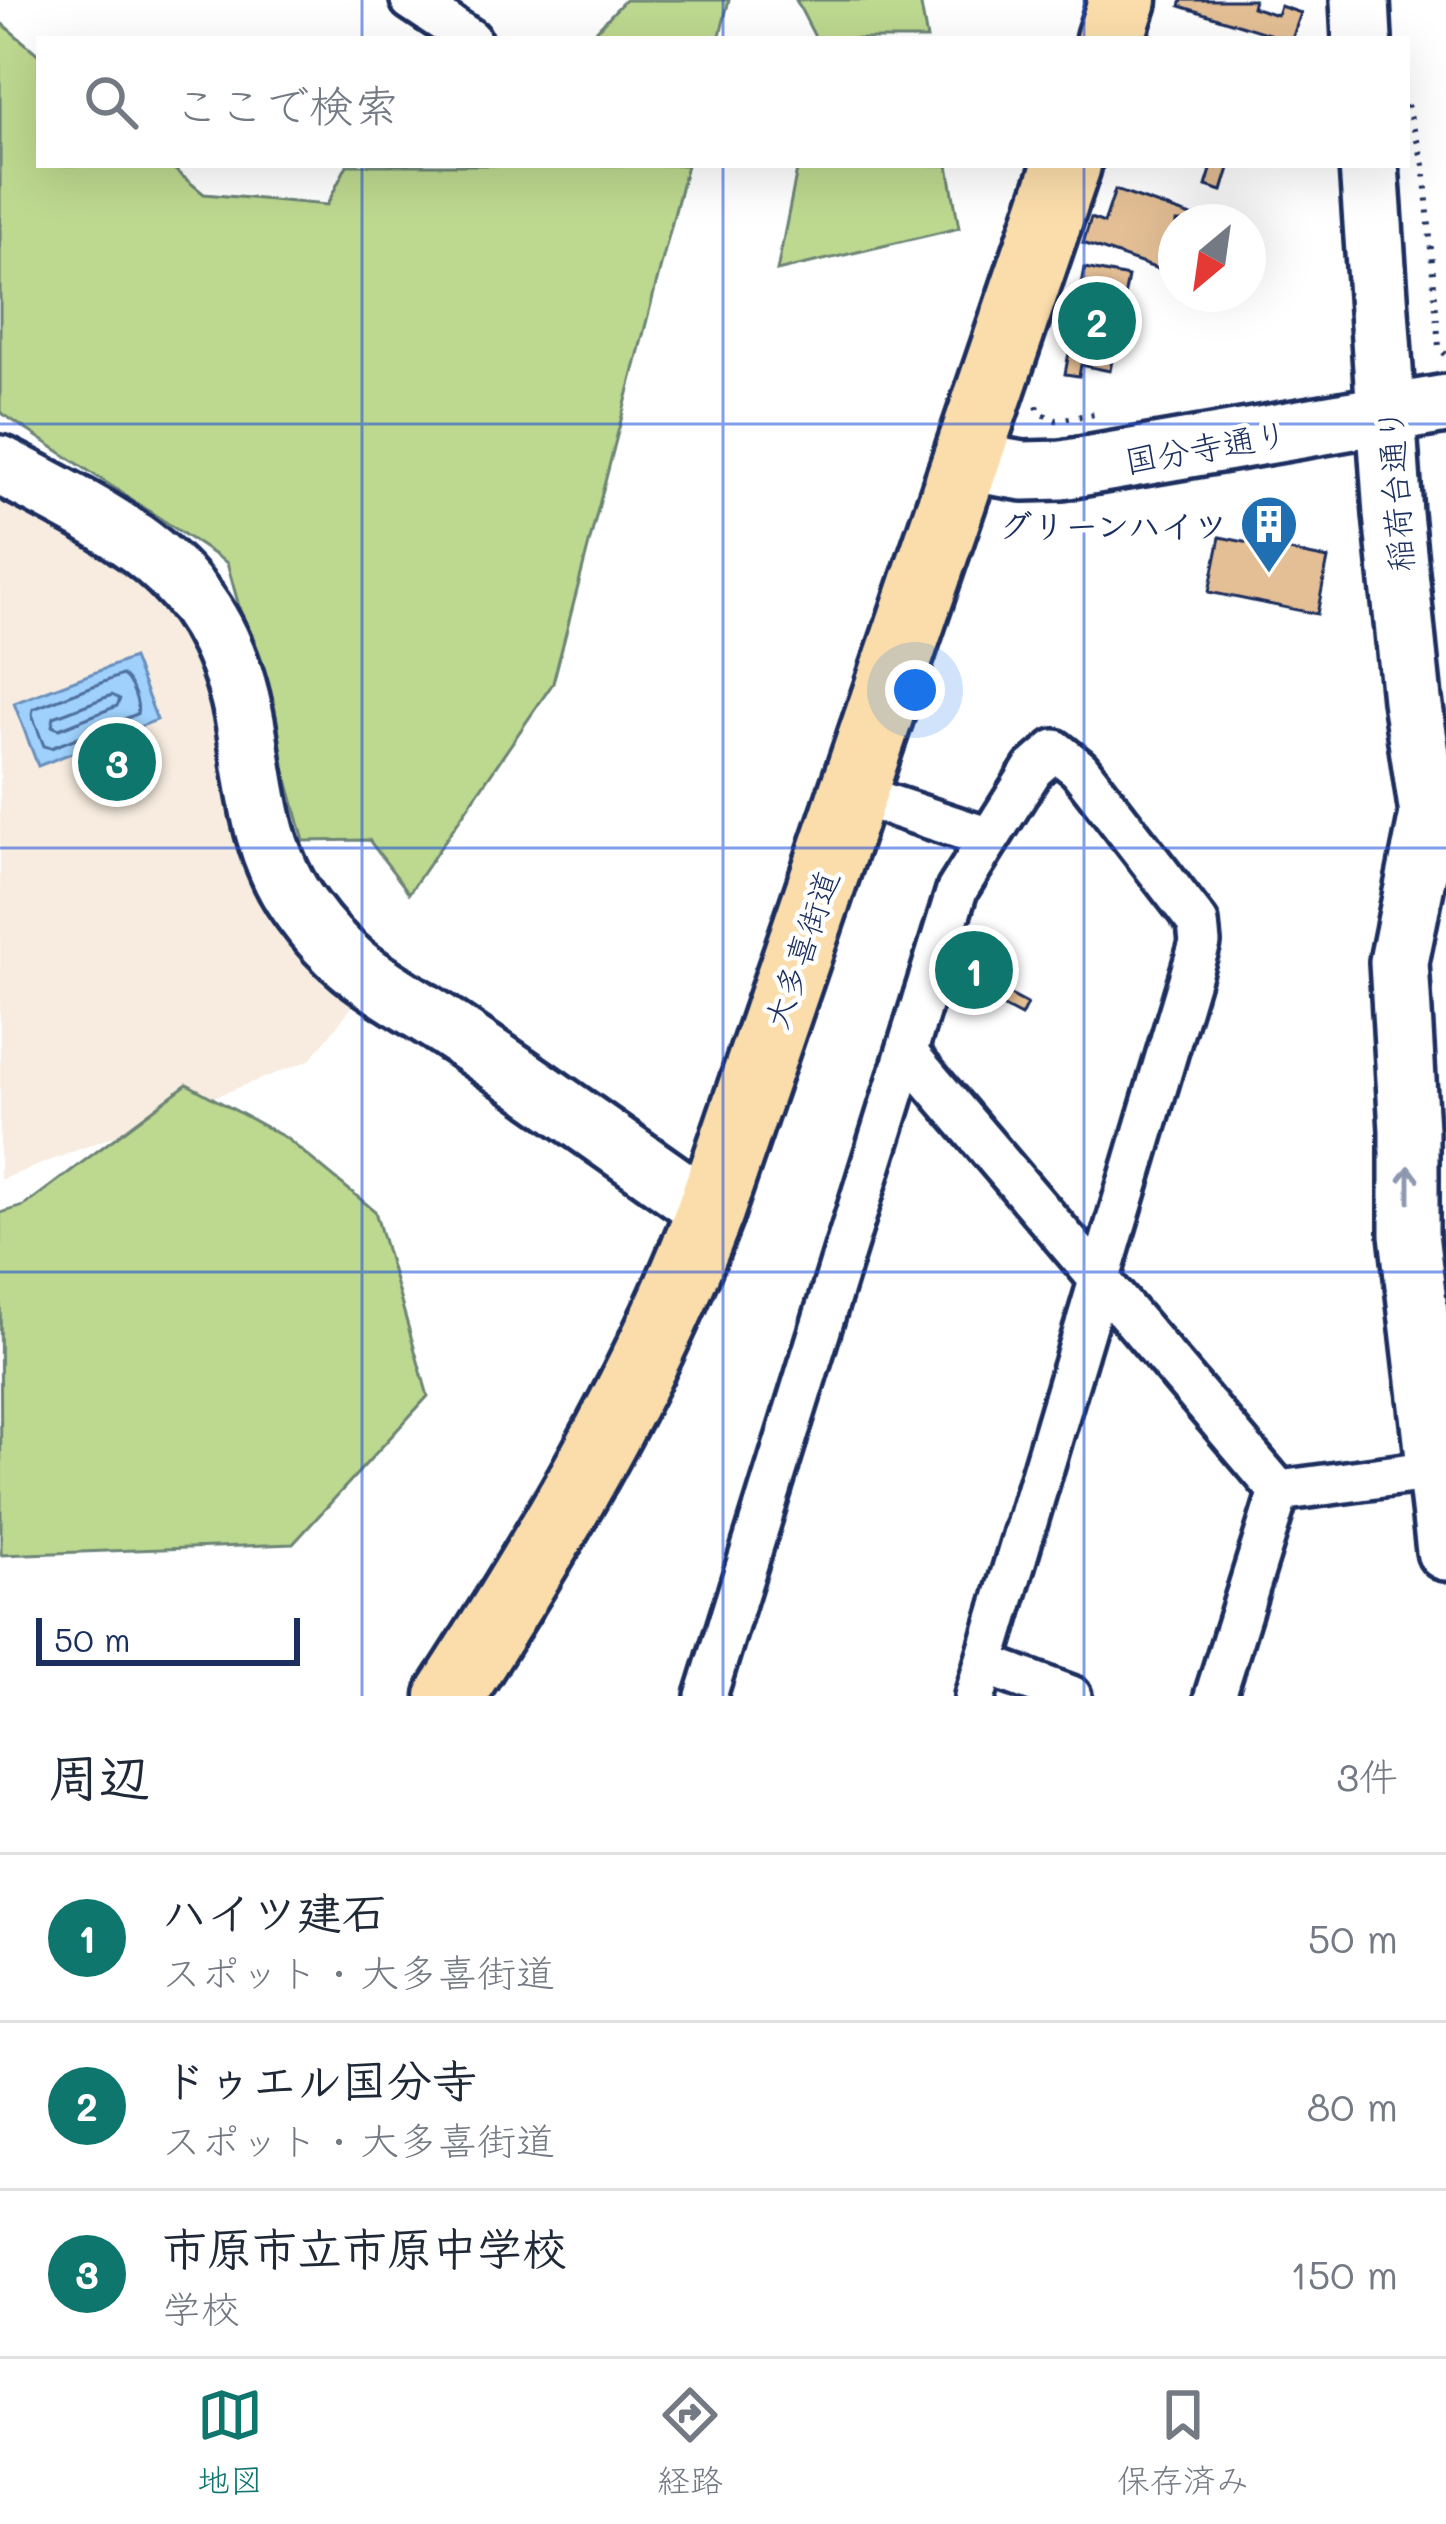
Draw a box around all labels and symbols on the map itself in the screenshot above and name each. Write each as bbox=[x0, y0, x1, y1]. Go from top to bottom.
north arrow bbox=[1158, 204, 1266, 312]
pin: 2 bbox=[1058, 276, 1136, 366]
street label: 稲荷台通り bbox=[1367, 406, 1421, 574]
street label: 国分寺通り bbox=[1121, 411, 1291, 481]
building icon: グリーンハイツ bbox=[1238, 493, 1300, 575]
place label: グリーンハイツ bbox=[999, 503, 1227, 546]
your location bbox=[885, 660, 945, 720]
pin: 3 bbox=[78, 717, 156, 807]
street label: 大多喜街道 bbox=[753, 864, 847, 1034]
pin: 1 bbox=[935, 925, 1013, 1015]
one-way arrow bbox=[1398, 1165, 1420, 1204]
scale bar bbox=[36, 1612, 300, 1665]

